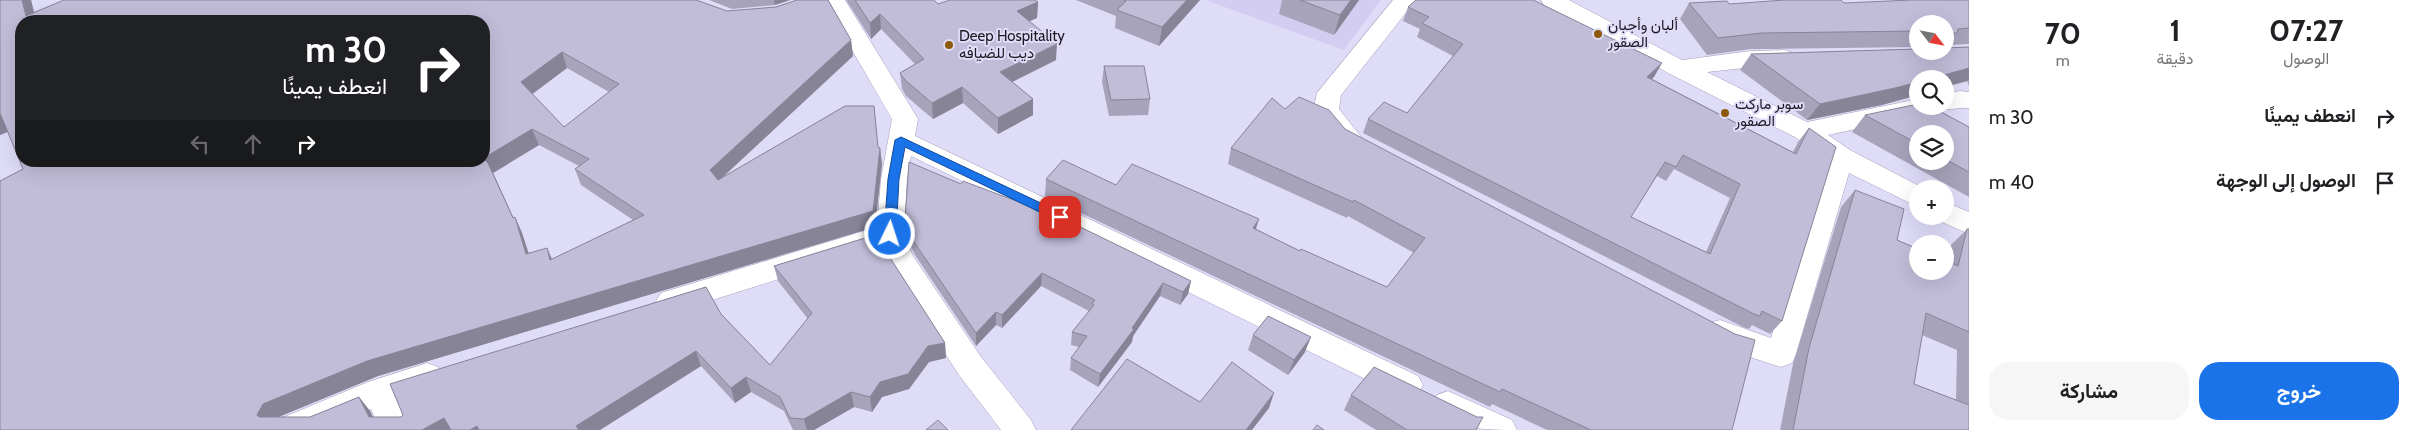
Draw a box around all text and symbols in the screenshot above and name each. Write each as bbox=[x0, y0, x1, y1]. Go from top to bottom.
text: 1 bbox=[2169, 12, 2180, 49]
text: 07:27 bbox=[2269, 12, 2343, 49]
north arrow bbox=[1909, 15, 1954, 60]
map controls bbox=[1909, 15, 1954, 280]
text: 70 bbox=[2045, 15, 2081, 52]
place label: ألبان وأجبان الصقور bbox=[1607, 16, 1678, 51]
place label: Deep Hospitality ديب للضيافه bbox=[959, 27, 1065, 62]
text: 30 m bbox=[305, 28, 387, 71]
marker: ألبان وأجبان الصقور bbox=[1592, 28, 1604, 40]
icon: right bbox=[405, 35, 470, 100]
marker: Deep Hospitality ديب للضيافه bbox=[943, 39, 955, 51]
text: دقيقة bbox=[2156, 49, 2193, 68]
text: الوصول bbox=[2283, 49, 2329, 68]
text: m bbox=[2056, 51, 2070, 70]
button: search bbox=[1909, 70, 1954, 115]
text: انعطف يمينًا bbox=[282, 73, 387, 100]
place label: سوبر ماركت الصقور bbox=[1734, 95, 1804, 130]
text: انعطف يمينًا bbox=[2264, 104, 2356, 127]
icon: right bbox=[2371, 104, 2399, 132]
text: 30 m bbox=[1989, 106, 2034, 129]
marker: سوبر ماركت الصقور bbox=[1719, 107, 1731, 119]
button: layers bbox=[1909, 125, 1954, 170]
icon: left bbox=[186, 130, 214, 158]
icon: ahead bbox=[239, 130, 267, 158]
icon: right bbox=[292, 130, 320, 158]
text: الوصول إلى الوجهة bbox=[2216, 169, 2356, 192]
icon: arrive bbox=[2371, 169, 2399, 197]
text: 40 m bbox=[1989, 171, 2034, 194]
button: + bbox=[1909, 180, 1954, 225]
pin bbox=[1039, 196, 1081, 238]
icon: arrive bbox=[1046, 203, 1074, 231]
position arrow bbox=[863, 207, 915, 259]
button: − bbox=[1909, 235, 1954, 280]
button: مشاركة bbox=[1989, 362, 2189, 420]
button: خروج bbox=[2199, 362, 2399, 420]

